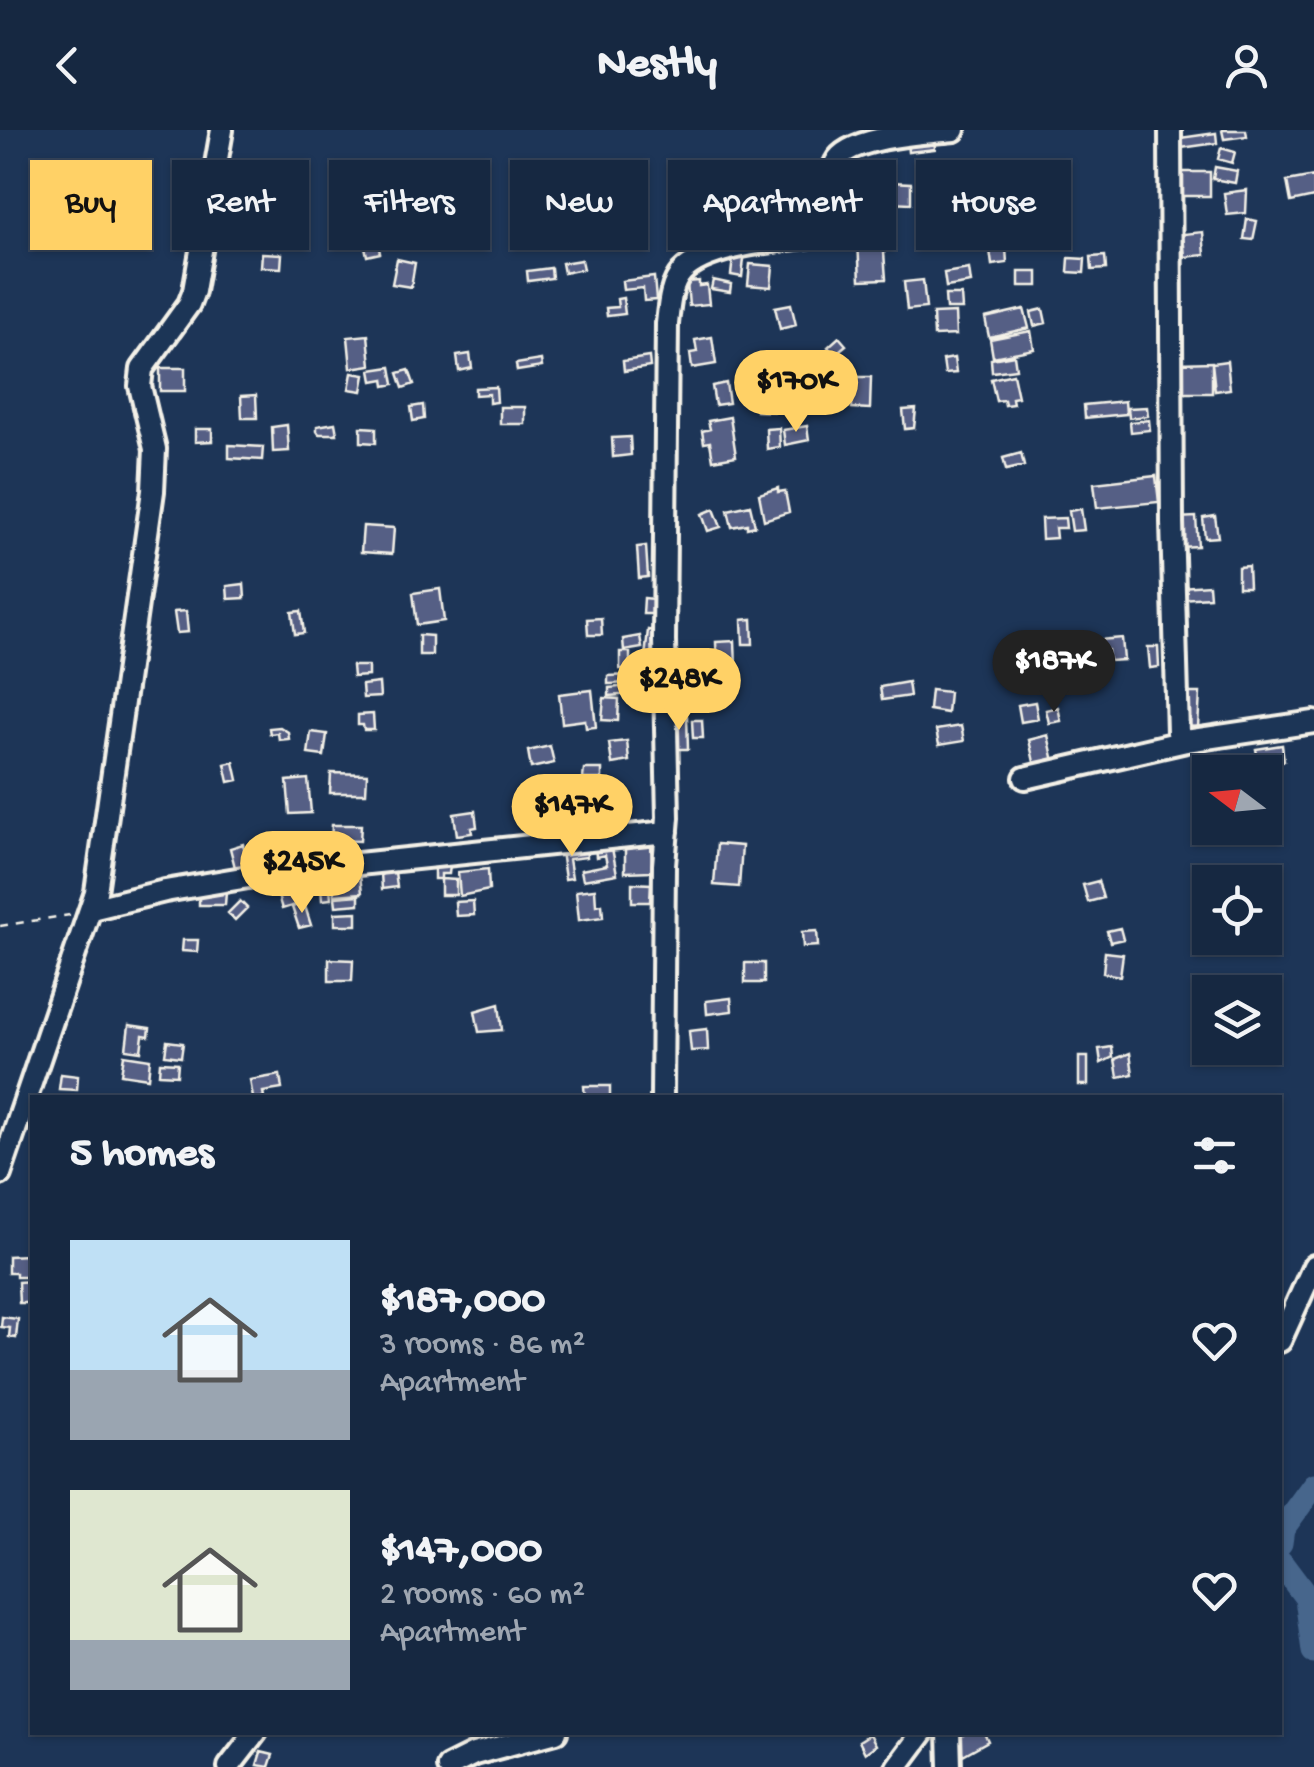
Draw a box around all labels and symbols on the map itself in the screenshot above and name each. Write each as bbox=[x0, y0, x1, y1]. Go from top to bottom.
pin: $170K bbox=[726, 350, 866, 435]
pin: $187K bbox=[984, 630, 1124, 715]
pin: $248K bbox=[609, 648, 749, 733]
north arrow bbox=[1192, 755, 1282, 845]
pin: $147K bbox=[502, 774, 642, 859]
pin: $245K bbox=[232, 831, 372, 916]

